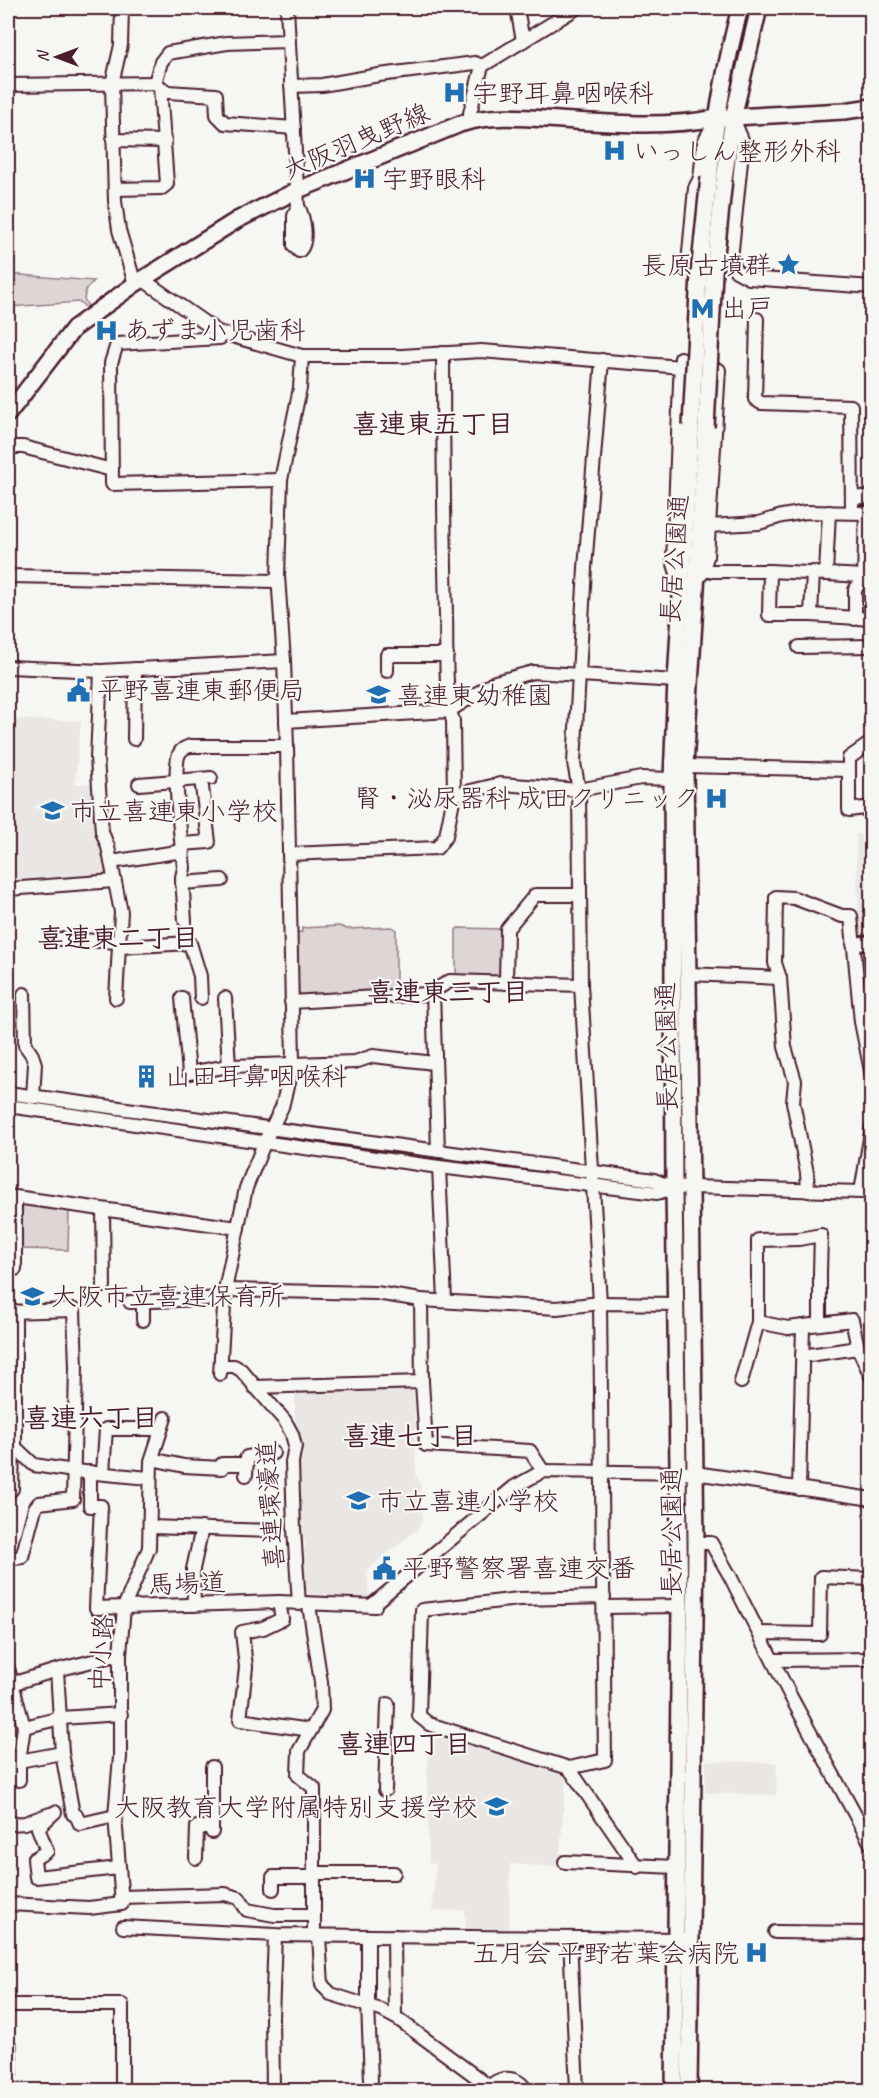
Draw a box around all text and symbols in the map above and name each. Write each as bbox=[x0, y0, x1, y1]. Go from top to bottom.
north arrow bbox=[27, 27, 87, 87]
text: N bbox=[33, 49, 53, 62]
place label: 宇野耳鼻咽喉科 bbox=[472, 77, 654, 110]
hospital icon: 宇野耳鼻咽喉科 bbox=[441, 80, 467, 106]
street label: 大阪羽曳野線 bbox=[278, 96, 434, 187]
place label: いっしん整形外科 bbox=[633, 135, 841, 168]
hospital icon: いっしん整形外科 bbox=[602, 138, 628, 164]
place label: 宇野眼科 bbox=[382, 163, 486, 196]
hospital icon: 宇野眼科 bbox=[351, 166, 377, 192]
place label: 長原古墳群 bbox=[641, 249, 771, 282]
place icon: 長原古墳群 bbox=[776, 252, 802, 278]
place label: 出戸 bbox=[721, 292, 773, 325]
metro station icon: 出戸 bbox=[690, 295, 716, 321]
place label: あずま小児歯科 bbox=[124, 314, 305, 347]
hospital icon: あずま小児歯科 bbox=[93, 317, 119, 343]
district label: 喜連東五丁目 bbox=[352, 407, 514, 441]
street label: 長居公園通 bbox=[654, 493, 695, 625]
place label: 平野喜連東郵便局 bbox=[97, 674, 305, 707]
public building icon: 平野喜連東郵便局 bbox=[66, 677, 92, 703]
place label: 喜連東幼稚園 bbox=[397, 679, 553, 712]
school or university icon: 喜連東幼稚園 bbox=[366, 682, 392, 708]
place label: 腎・泌尿器科 成田クリニック bbox=[355, 782, 699, 815]
hospital icon: 腎・泌尿器科 成田クリニック bbox=[704, 785, 730, 811]
place label: 市立喜連東小学校 bbox=[70, 795, 278, 828]
school or university icon: 市立喜連東小学校 bbox=[39, 798, 65, 824]
district label: 喜連東二丁目 bbox=[37, 921, 199, 955]
district label: 喜連東三丁目 bbox=[367, 975, 529, 1009]
street label: 長居公園通 bbox=[649, 982, 684, 1112]
place label: 山田耳鼻咽喉科 bbox=[165, 1060, 347, 1093]
building icon: 山田耳鼻咽喉科 bbox=[134, 1063, 160, 1089]
place label: 大阪市立喜連保育所 bbox=[51, 1280, 285, 1313]
school or university icon: 大阪市立喜連保育所 bbox=[20, 1283, 46, 1309]
district label: 喜連六丁目 bbox=[24, 1401, 159, 1435]
district label: 喜連七丁目 bbox=[343, 1419, 478, 1453]
street label: 喜連環濠道 bbox=[250, 1439, 291, 1571]
street label: 長居公園通 bbox=[655, 1467, 688, 1597]
place label: 市立喜連小学校 bbox=[377, 1485, 559, 1518]
school or university icon: 市立喜連小学校 bbox=[346, 1488, 372, 1514]
place label: 平野警察署喜連交番 bbox=[402, 1552, 636, 1585]
public building icon: 平野警察署喜連交番 bbox=[371, 1555, 397, 1581]
street label: 馬場道 bbox=[147, 1566, 227, 1601]
street label: 中小路 bbox=[83, 1613, 120, 1693]
district label: 喜連四丁目 bbox=[337, 1727, 472, 1761]
place label: 大阪教育大学附属特別支援学校 bbox=[114, 1791, 478, 1824]
school or university icon: 大阪教育大学附属特別支援学校 bbox=[483, 1794, 509, 1820]
place label: 五月会 平野若葉会病院 bbox=[473, 1937, 739, 1970]
hospital icon: 五月会 平野若葉会病院 bbox=[744, 1940, 770, 1966]

